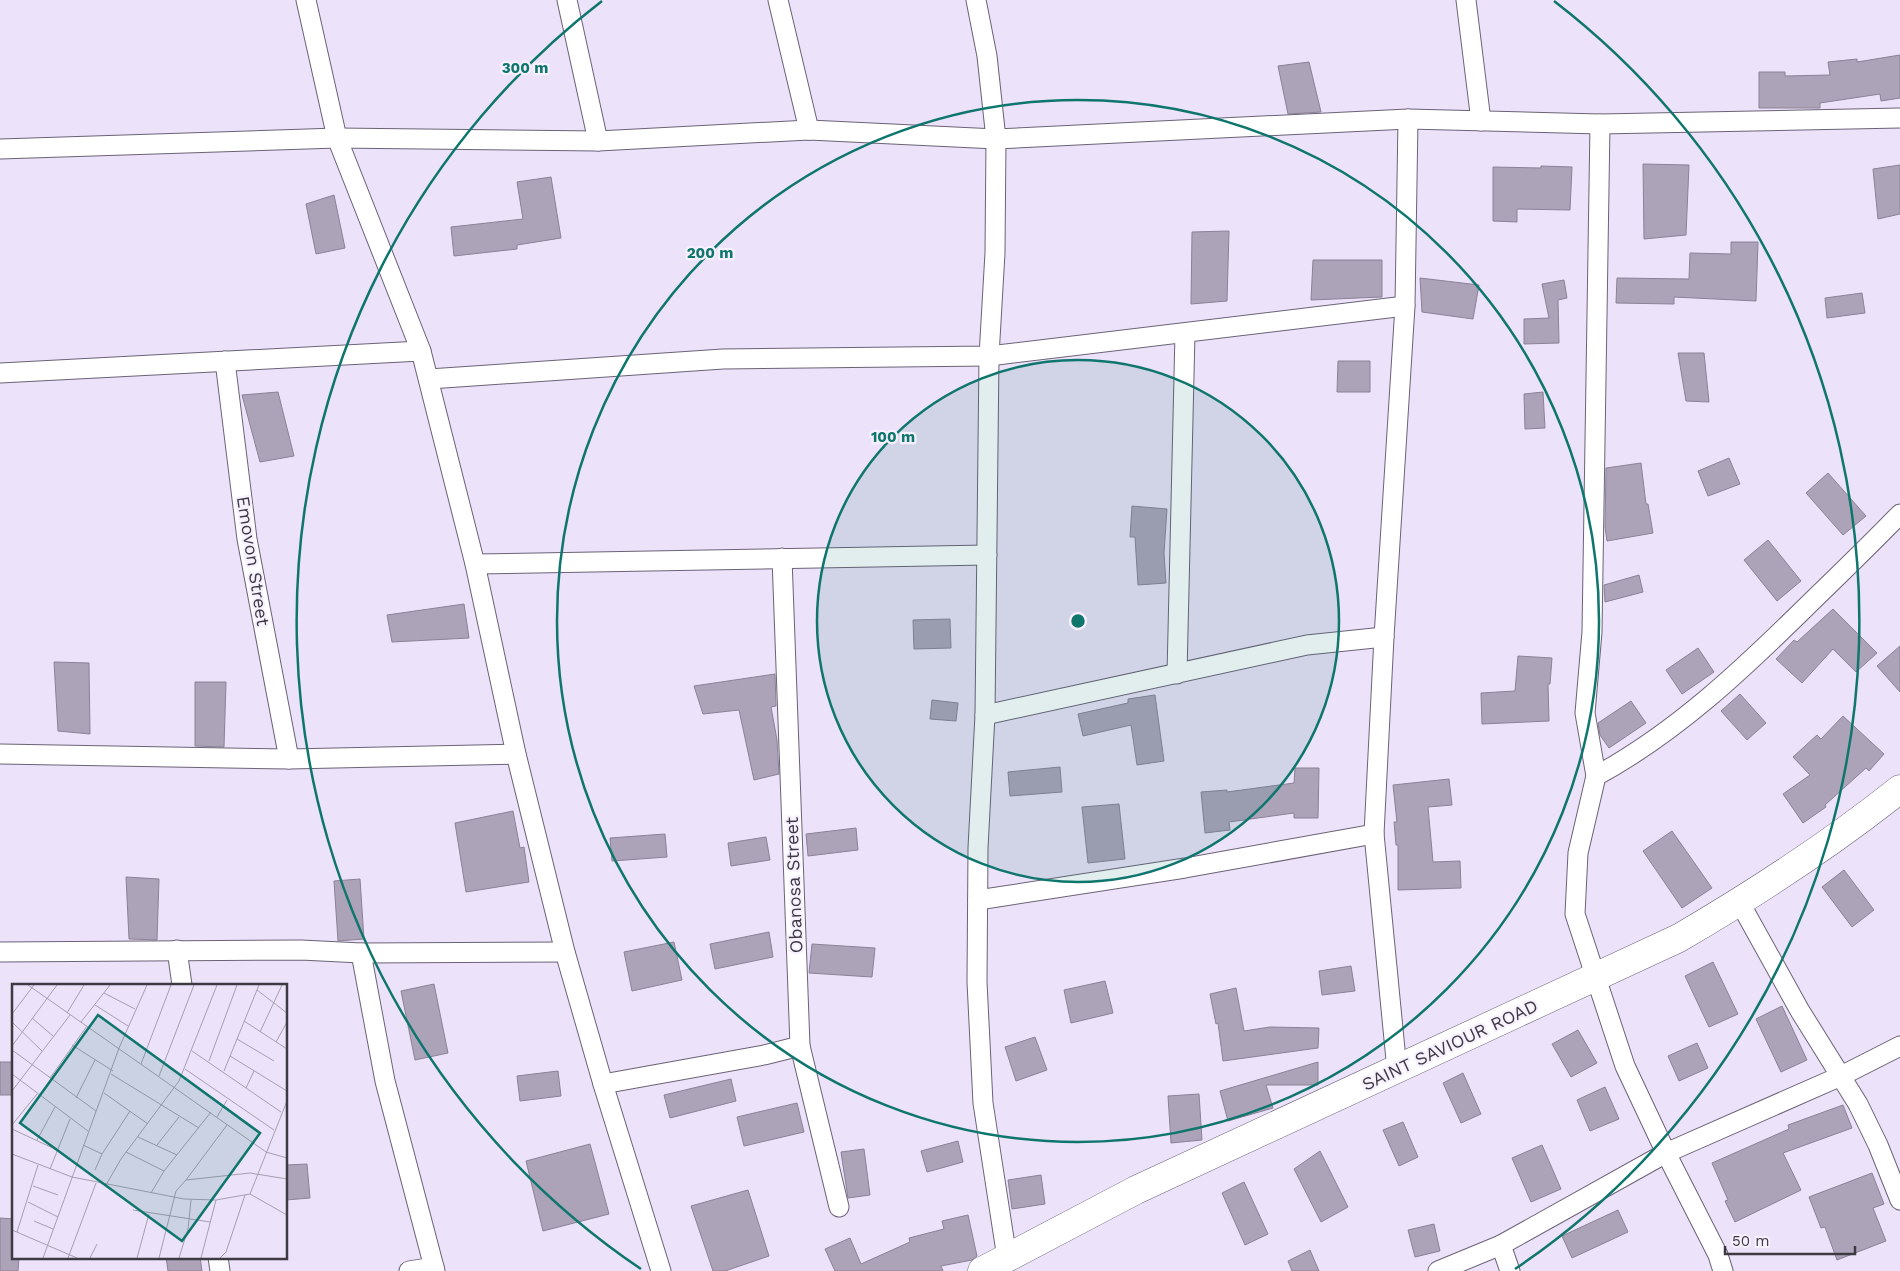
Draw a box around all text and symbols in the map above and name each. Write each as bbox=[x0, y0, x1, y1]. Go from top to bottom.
text: 300 m bbox=[502, 59, 548, 77]
text: 200 m bbox=[687, 244, 733, 262]
text: 100 m bbox=[871, 428, 915, 446]
street label: Emovon Street bbox=[233, 495, 274, 628]
centre of rings bbox=[1069, 612, 1087, 630]
street label: Obanosa Street bbox=[781, 816, 806, 954]
inset map bbox=[12, 984, 288, 1258]
street label: SAINT SAVIOUR ROAD bbox=[1359, 995, 1541, 1095]
scale bar bbox=[1725, 1224, 1855, 1256]
text: 50 m bbox=[1732, 1232, 1769, 1250]

